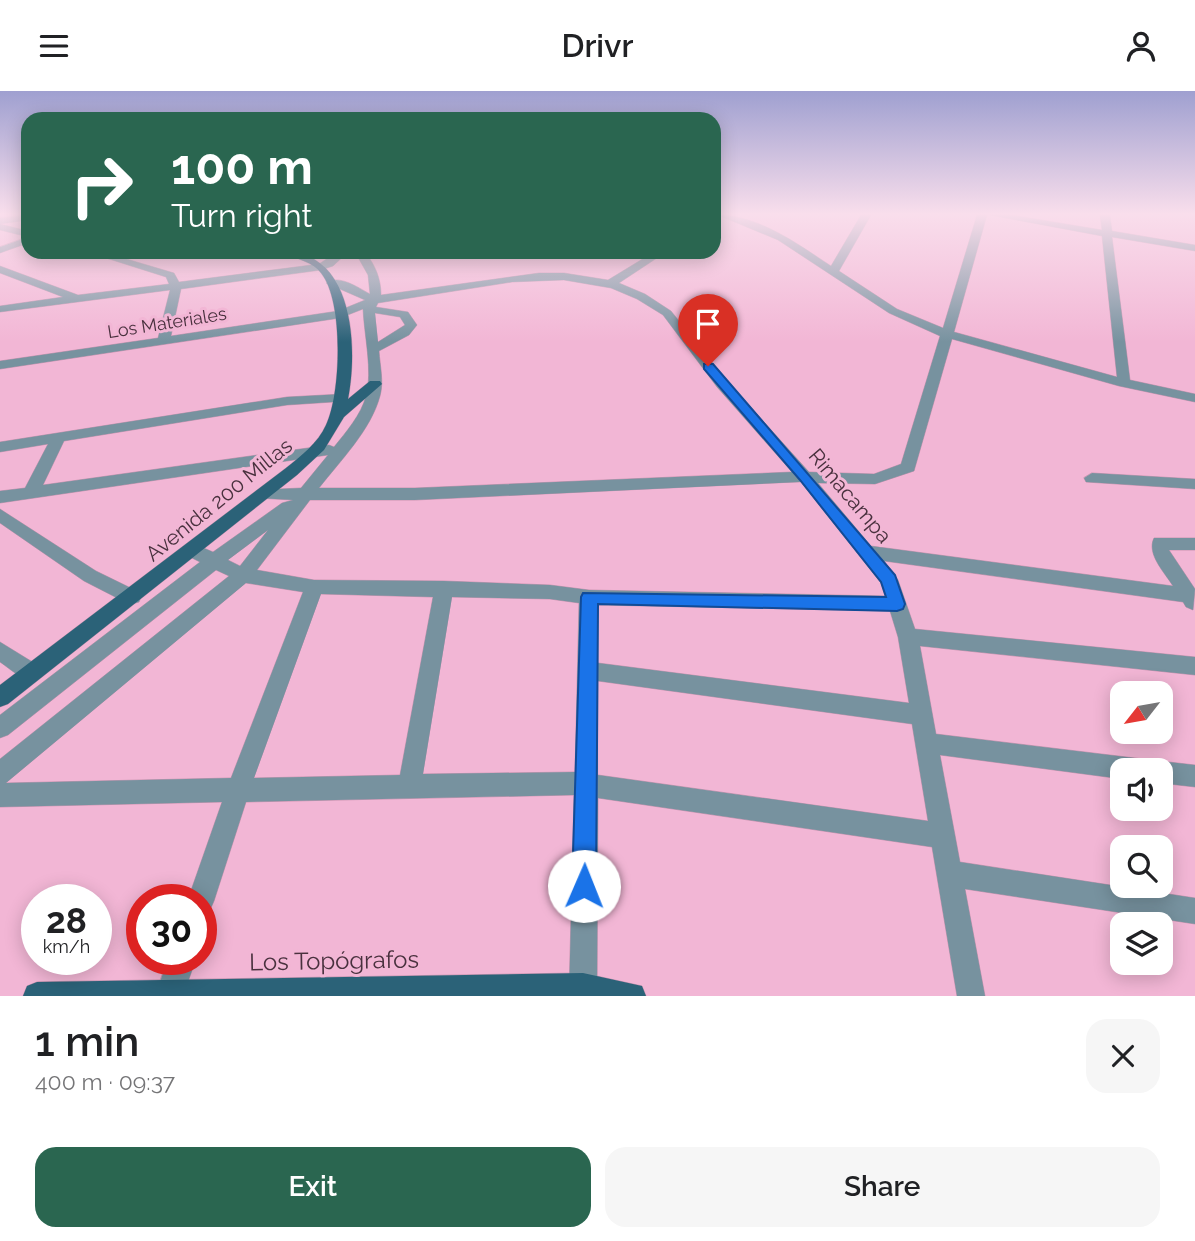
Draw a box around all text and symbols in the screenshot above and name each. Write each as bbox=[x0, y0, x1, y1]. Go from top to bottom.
icon: menu bbox=[35, 27, 73, 65]
text: Drivr bbox=[562, 27, 633, 64]
icon: person bbox=[1122, 27, 1160, 65]
text: 100 m bbox=[171, 138, 313, 195]
icon: right bbox=[56, 140, 147, 231]
text: Turn right bbox=[171, 197, 312, 234]
pin bbox=[678, 294, 738, 366]
street label: Los Materiales bbox=[106, 303, 228, 342]
icon: arrive bbox=[689, 305, 727, 343]
street label: Avenida 200 Millas bbox=[140, 433, 297, 566]
street label: Rimacampa bbox=[804, 443, 897, 548]
north arrow bbox=[1110, 681, 1172, 744]
map controls bbox=[1110, 681, 1173, 975]
button: sound bbox=[1110, 758, 1173, 821]
button: search bbox=[1110, 835, 1173, 898]
position arrow bbox=[547, 849, 621, 923]
speed limit sign: 30 bbox=[126, 884, 217, 975]
text: 28 bbox=[46, 900, 87, 941]
button: layers bbox=[1110, 912, 1173, 975]
text: km/h bbox=[43, 936, 90, 957]
street label: Los Topógrafos bbox=[249, 945, 419, 976]
text: 1 min bbox=[35, 1017, 139, 1066]
button: close bbox=[1086, 1019, 1160, 1093]
text: 400 m · 09:37 bbox=[35, 1068, 175, 1095]
button: Exit bbox=[35, 1147, 591, 1227]
button: Share bbox=[605, 1147, 1160, 1227]

